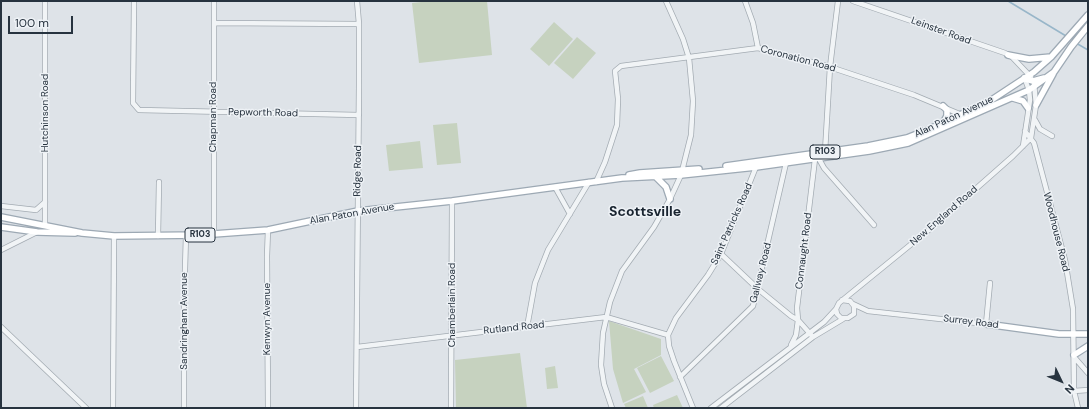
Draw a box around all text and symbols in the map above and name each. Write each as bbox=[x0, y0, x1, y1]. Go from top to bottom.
scale bar bbox=[10, 8, 75, 34]
text: 100 m bbox=[15, 15, 49, 31]
street label: Leinster Road bbox=[909, 15, 973, 47]
street label: Coronation Road bbox=[759, 43, 837, 75]
street label: Hutchinson Road bbox=[39, 74, 51, 152]
street label: Chapman Road bbox=[207, 82, 219, 152]
street label: Alan Paton Avenue bbox=[913, 93, 995, 141]
street label: Pepworth Road bbox=[228, 106, 298, 120]
street label: Ridge Road bbox=[352, 145, 364, 197]
road number: R103 bbox=[810, 145, 840, 159]
street label: Saint Patricks Road bbox=[709, 181, 755, 267]
street label: New England Road bbox=[908, 184, 980, 248]
street label: Woodhouse Road bbox=[1040, 191, 1072, 273]
street label: Alan Paton Avenue bbox=[309, 201, 395, 227]
district label: Scottsville bbox=[609, 204, 681, 220]
street label: Connaught Road bbox=[793, 212, 815, 290]
road number: R103 bbox=[185, 228, 215, 242]
street label: Gallway Road bbox=[748, 242, 774, 304]
street label: Chamberlain Road bbox=[446, 263, 458, 347]
street label: Sandringham Avenue bbox=[178, 272, 190, 370]
street label: Kenwyn Avenue bbox=[261, 283, 273, 355]
street label: Surrey Road bbox=[943, 313, 999, 331]
street label: Rutland Road bbox=[483, 319, 545, 337]
north arrow bbox=[1041, 361, 1081, 401]
text: N bbox=[1062, 381, 1078, 397]

